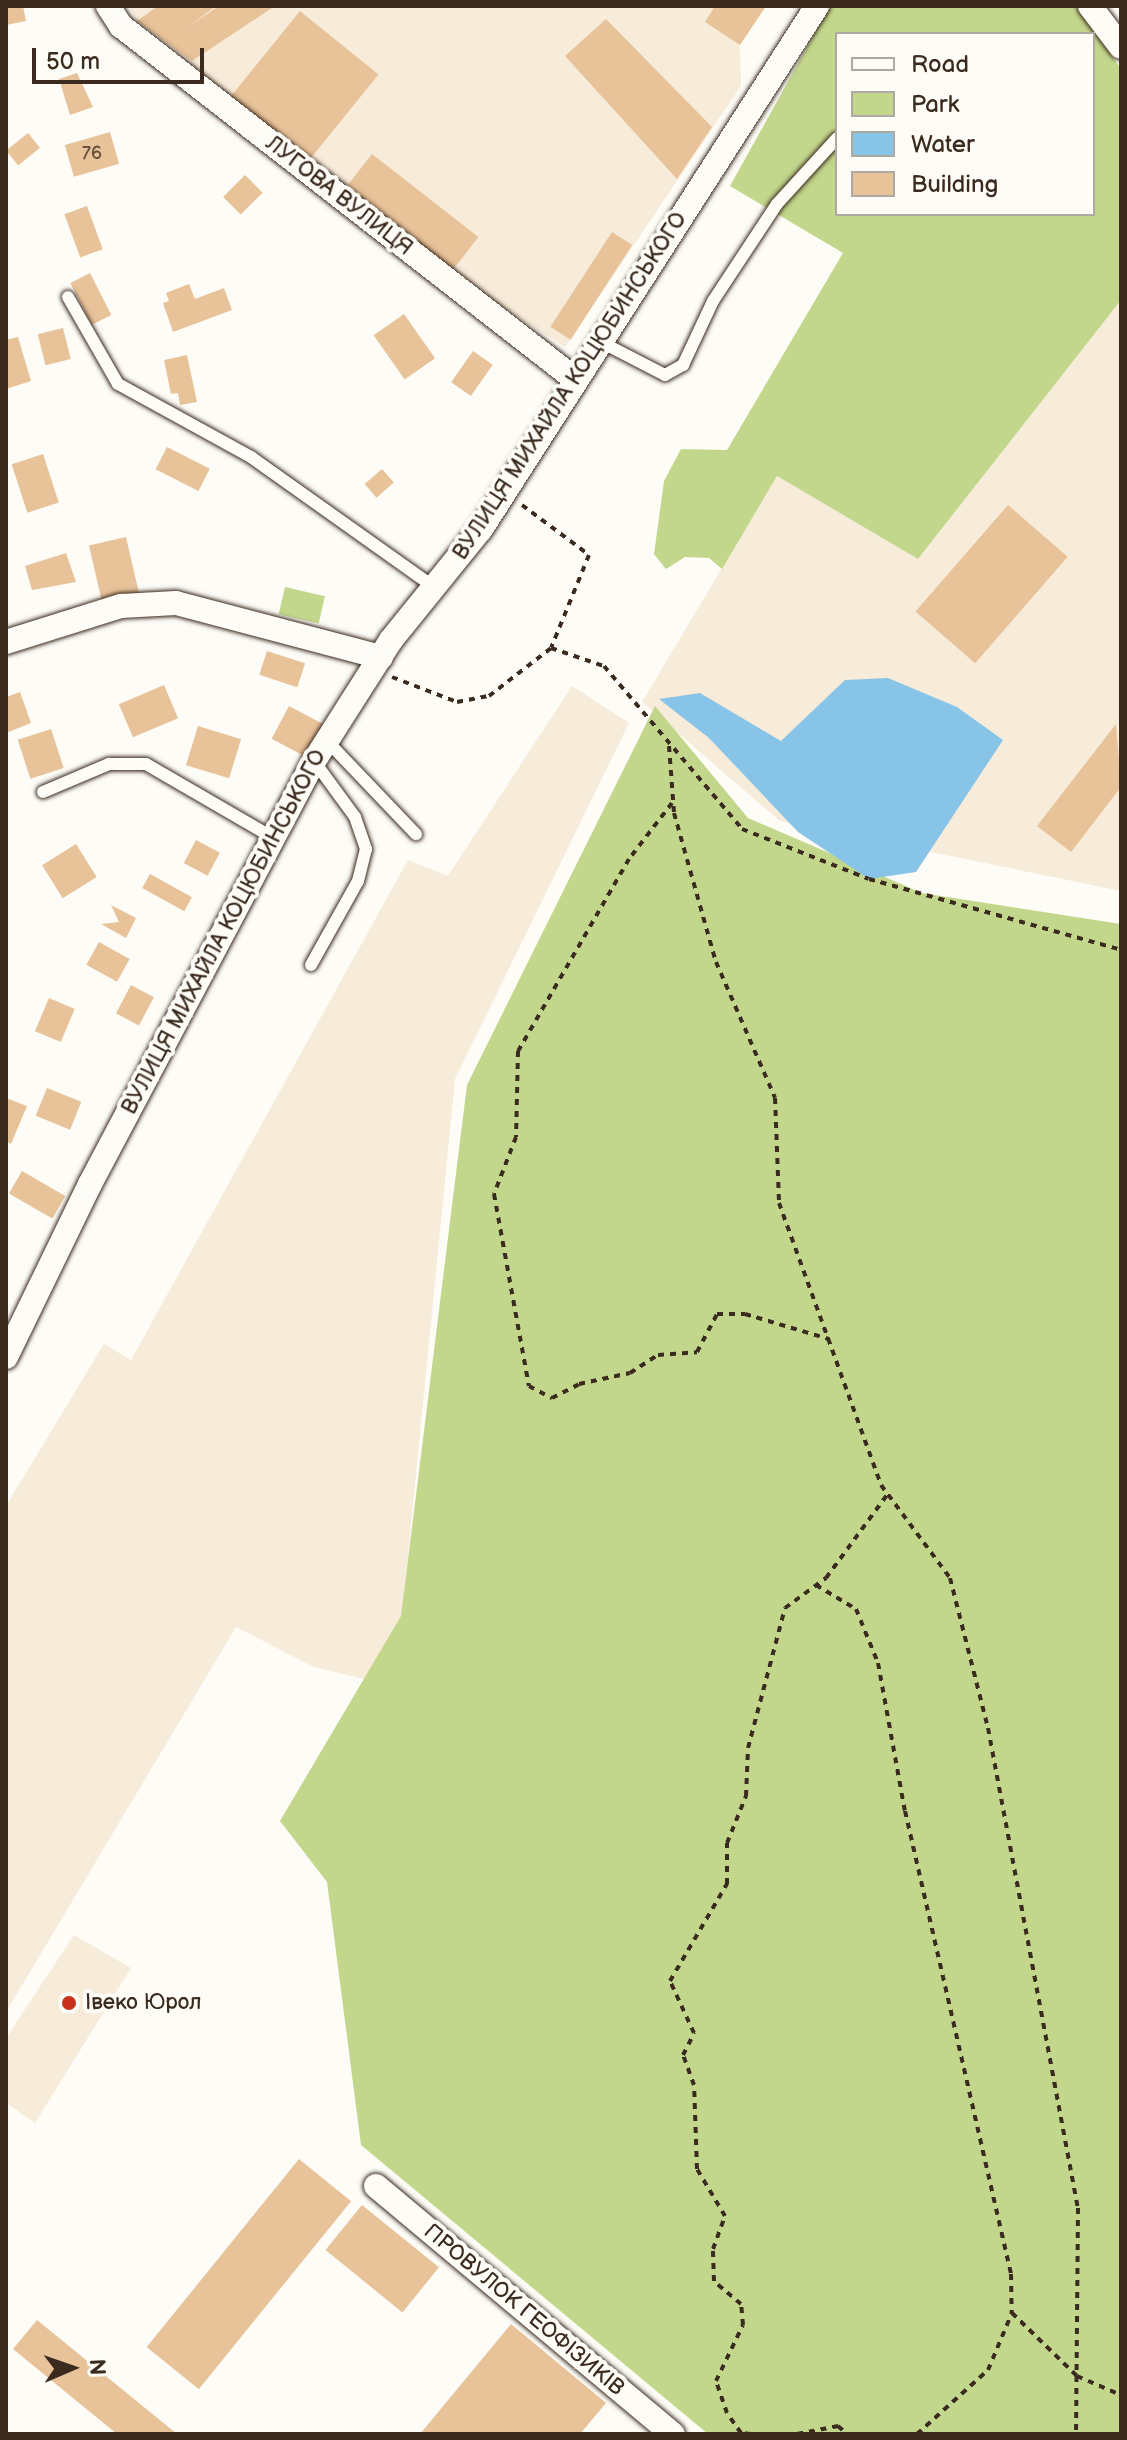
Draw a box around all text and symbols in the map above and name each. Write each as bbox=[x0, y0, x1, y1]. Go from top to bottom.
scale bar bbox=[36, 32, 208, 82]
legend bbox=[835, 32, 1095, 216]
text: 50 m bbox=[46, 47, 100, 76]
text: Road bbox=[911, 50, 969, 79]
text: Park bbox=[911, 90, 959, 119]
street label: ЛУГОВА ВУЛИЦЯ bbox=[260, 130, 418, 262]
text: Water bbox=[911, 130, 975, 159]
house number: 76 bbox=[82, 143, 102, 165]
text: Building bbox=[911, 170, 998, 199]
street label: ВУЛИЦЯ МИХАЙЛА КОЦЮБИНСЬКОГО bbox=[447, 207, 693, 565]
street label: ВУЛИЦЯ МИХАЙЛА КОЦЮБИНСЬКОГО bbox=[116, 745, 332, 1119]
place label: Івеко Юрол bbox=[85, 1990, 201, 2016]
marker: Івеко Юрол bbox=[60, 1994, 78, 2012]
street label: ПРОВУЛОК ГЕОФІЗИКІВ bbox=[418, 2218, 630, 2402]
north arrow bbox=[32, 2328, 112, 2408]
text: N bbox=[83, 2358, 110, 2376]

